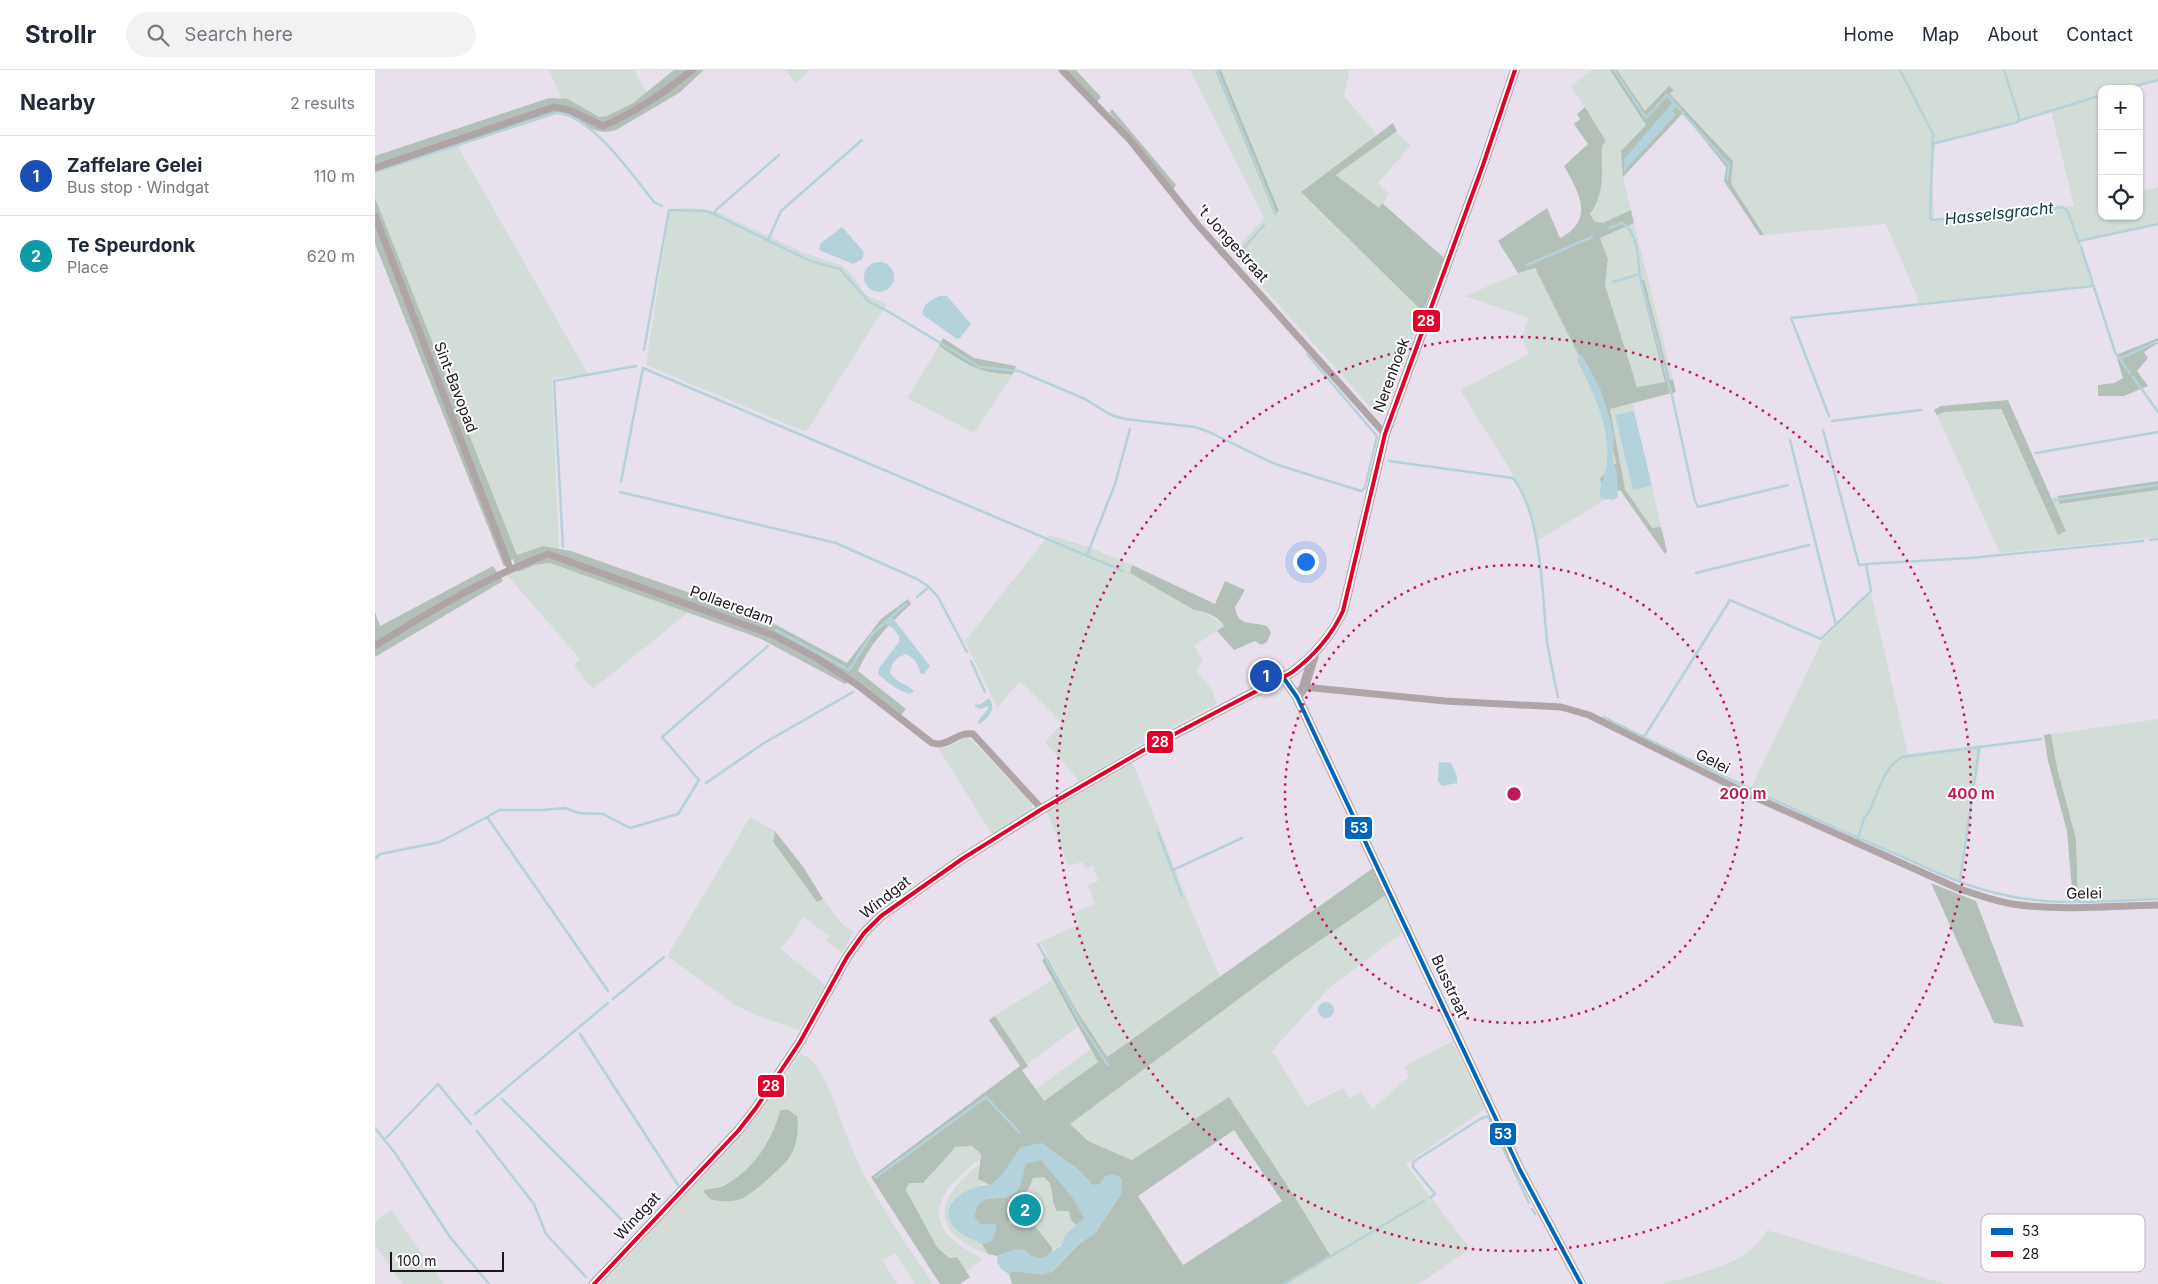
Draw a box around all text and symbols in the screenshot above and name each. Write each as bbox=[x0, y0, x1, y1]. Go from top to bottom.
search box bbox=[126, 12, 476, 57]
text: Strollr bbox=[25, 20, 96, 49]
icon: search bbox=[144, 21, 172, 49]
text: Search here bbox=[184, 23, 293, 46]
text: Home bbox=[1844, 24, 1894, 45]
text: Map bbox=[1922, 24, 1959, 45]
text: About bbox=[1987, 24, 2038, 45]
text: Contact bbox=[2066, 24, 2133, 45]
map controls bbox=[2098, 85, 2143, 220]
button: + bbox=[2098, 85, 2143, 130]
text: Nearby bbox=[20, 90, 95, 115]
text: 2 results bbox=[290, 93, 355, 113]
button: − bbox=[2098, 130, 2143, 175]
text: Zaffelare Gelei bbox=[67, 154, 202, 177]
text: 1 bbox=[33, 166, 39, 186]
text: 110 m bbox=[313, 166, 355, 186]
button: locate bbox=[2098, 175, 2143, 220]
text: Bus stop · Windgat bbox=[67, 177, 209, 197]
water label: Hasselsgracht bbox=[1944, 197, 2055, 229]
street label: 't Jongestraat bbox=[1193, 200, 1273, 286]
text: Te Speurdonk bbox=[67, 234, 195, 257]
text: 2 bbox=[31, 246, 41, 266]
text: 620 m bbox=[307, 246, 355, 266]
text: Place bbox=[67, 257, 109, 277]
line badge: 28 bbox=[1412, 309, 1441, 333]
text: 28 bbox=[1417, 312, 1435, 329]
street label: Nerenhoek bbox=[1369, 334, 1414, 415]
street label: Sint-Bavopad bbox=[430, 339, 482, 435]
your location bbox=[1293, 549, 1319, 575]
street label: Pollaeredam bbox=[687, 581, 777, 629]
pin: 1 bbox=[1250, 657, 1282, 695]
line badge: 28 bbox=[1146, 730, 1174, 754]
text: 28 bbox=[1151, 733, 1169, 750]
street label: Gelei bbox=[1693, 744, 1733, 778]
text: 200 m bbox=[1720, 784, 1766, 803]
text: 400 m bbox=[1947, 784, 1995, 803]
centre of rings bbox=[1505, 785, 1523, 803]
line badge: 53 bbox=[1344, 816, 1373, 840]
text: 53 bbox=[1350, 819, 1368, 836]
street label: Windgat bbox=[856, 871, 914, 923]
street label: Gelei bbox=[2066, 883, 2102, 903]
street label: Busstraat bbox=[1427, 952, 1473, 1020]
line badge: 28 bbox=[757, 1074, 785, 1098]
text: 28 bbox=[762, 1077, 780, 1094]
line badge: 53 bbox=[1489, 1122, 1517, 1146]
text: 53 bbox=[1494, 1125, 1512, 1142]
street label: Windgat bbox=[610, 1188, 664, 1244]
pin: 2 bbox=[1009, 1191, 1041, 1229]
legend bbox=[1981, 1214, 2145, 1272]
text: 53 bbox=[2022, 1222, 2039, 1239]
text: 28 bbox=[2022, 1245, 2039, 1262]
scale bar bbox=[390, 1249, 504, 1272]
text: 100 m bbox=[397, 1252, 437, 1269]

